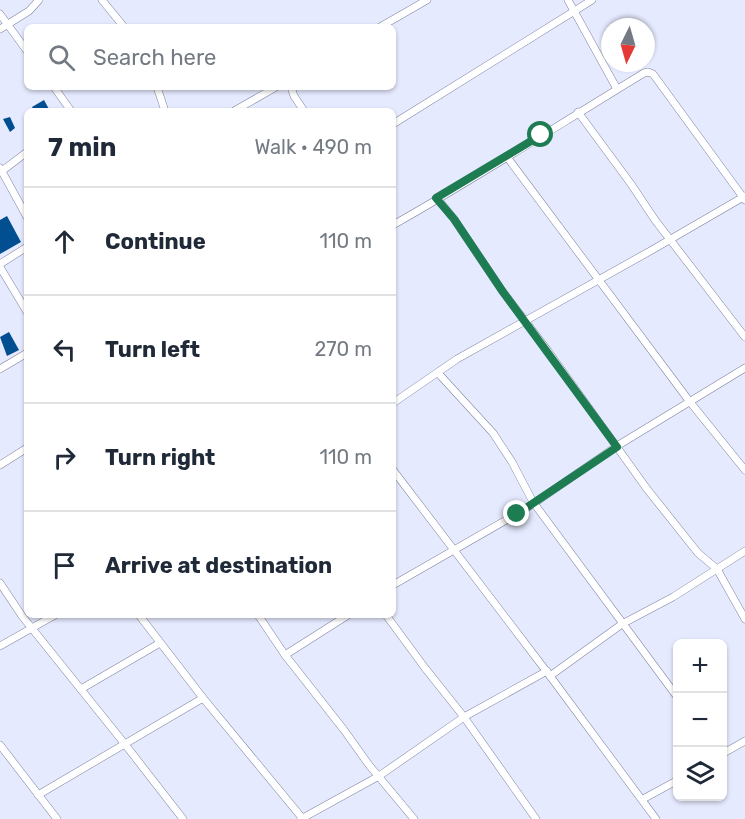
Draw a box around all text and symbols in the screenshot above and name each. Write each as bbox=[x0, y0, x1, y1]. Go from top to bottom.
north arrow bbox=[601, 18, 655, 72]
search box bbox=[24, 24, 396, 90]
icon: search bbox=[45, 41, 78, 74]
text: Search here bbox=[93, 44, 216, 71]
route start bbox=[527, 121, 553, 147]
text: 7 min bbox=[48, 132, 116, 163]
text: Walk · 490 m bbox=[254, 135, 372, 159]
icon: ahead bbox=[48, 225, 81, 258]
text: Continue bbox=[105, 228, 206, 255]
text: 110 m bbox=[320, 229, 372, 253]
icon: left bbox=[48, 333, 81, 366]
text: Turn left bbox=[105, 336, 200, 363]
text: 270 m bbox=[315, 337, 372, 361]
icon: right bbox=[48, 441, 81, 474]
text: Turn right bbox=[105, 444, 215, 471]
text: 110 m bbox=[320, 445, 372, 469]
route end bbox=[503, 500, 529, 526]
icon: arrive bbox=[48, 549, 81, 582]
text: Arrive at destination bbox=[105, 552, 332, 579]
map controls bbox=[673, 639, 727, 801]
button: + bbox=[673, 639, 727, 693]
button: − bbox=[673, 693, 727, 747]
button: layers bbox=[673, 747, 727, 801]

